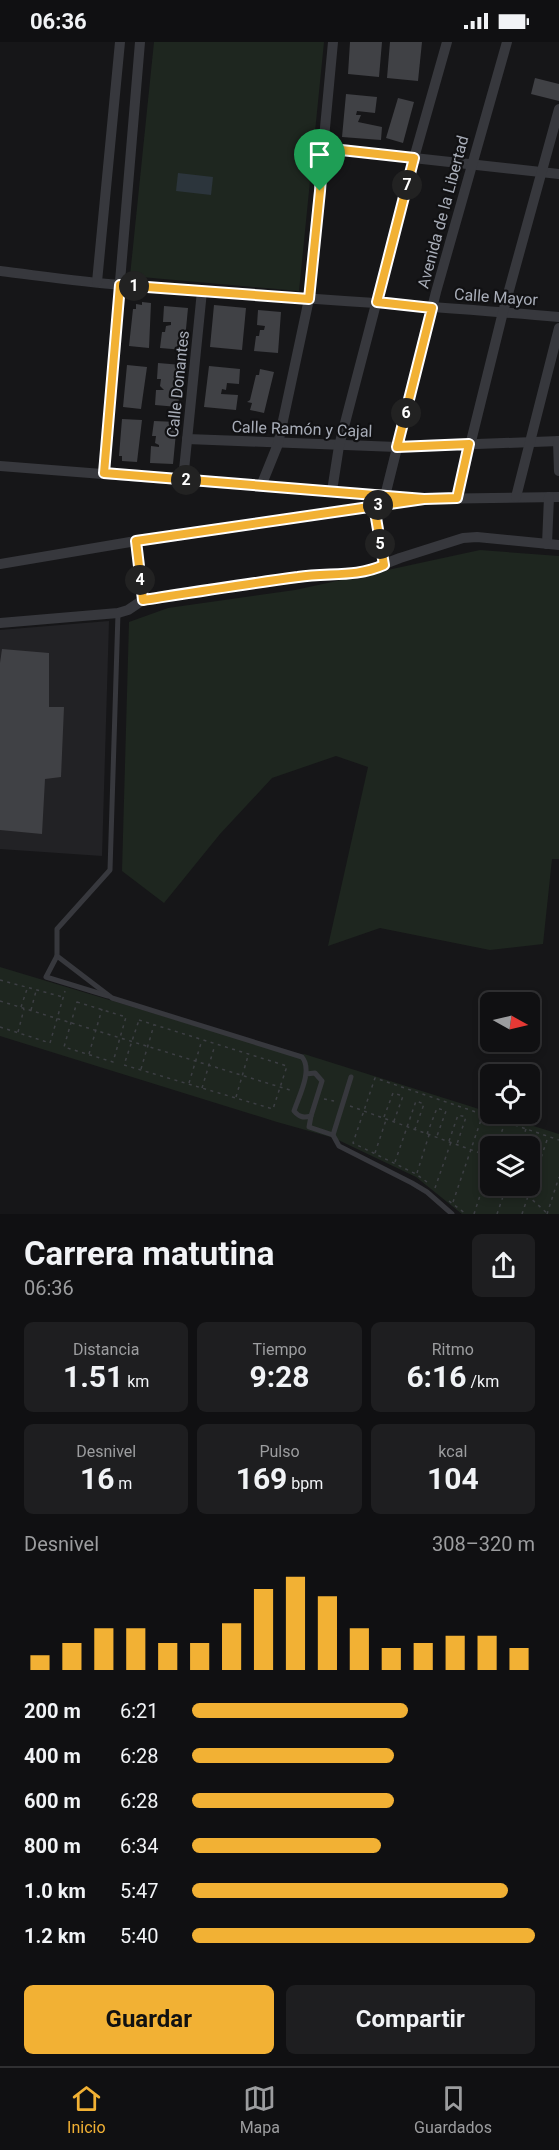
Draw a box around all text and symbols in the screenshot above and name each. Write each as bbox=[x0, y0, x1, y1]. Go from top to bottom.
text: 06:36 bbox=[30, 9, 87, 34]
pin bbox=[294, 129, 345, 191]
street label: Avenida de la Libertad bbox=[413, 134, 473, 290]
icon: arrive bbox=[303, 138, 336, 171]
pin: 7 bbox=[392, 170, 422, 200]
text: 7 bbox=[402, 175, 412, 194]
pin: 1 bbox=[119, 271, 149, 301]
text: 1 bbox=[129, 276, 139, 295]
street label: Calle Mayor bbox=[453, 285, 539, 309]
street label: Calle Donantes bbox=[163, 330, 193, 438]
pin: 6 bbox=[391, 398, 421, 428]
text: 6 bbox=[401, 403, 411, 422]
street label: Calle Ramón y Cajal bbox=[231, 417, 373, 441]
pin: 2 bbox=[171, 465, 201, 495]
text: 2 bbox=[181, 470, 191, 489]
pin: 3 bbox=[363, 490, 393, 520]
text: 3 bbox=[373, 495, 383, 514]
pin: 5 bbox=[365, 529, 395, 559]
text: 5 bbox=[375, 534, 385, 553]
pin: 4 bbox=[125, 565, 155, 595]
text: 4 bbox=[135, 570, 145, 589]
north arrow bbox=[480, 992, 540, 1052]
map controls bbox=[480, 992, 540, 1196]
button: locate bbox=[480, 1064, 540, 1124]
button: layers bbox=[480, 1136, 540, 1196]
text: Carrera matutina bbox=[24, 1234, 274, 1273]
button: share bbox=[472, 1234, 535, 1297]
text: 06:36 bbox=[24, 1276, 74, 1300]
text: Distancia bbox=[73, 1340, 139, 1359]
text: Tiempo bbox=[252, 1340, 307, 1359]
text: Ritmo bbox=[432, 1340, 474, 1359]
text: 1.51 bbox=[63, 1359, 123, 1394]
text: 9:28 bbox=[249, 1359, 310, 1394]
text: 6:16 bbox=[406, 1359, 467, 1394]
text: km bbox=[123, 1372, 149, 1391]
text: /km bbox=[467, 1372, 499, 1391]
text: Desnivel bbox=[76, 1442, 136, 1461]
text: Pulso bbox=[259, 1442, 300, 1461]
text: kcal bbox=[438, 1442, 467, 1461]
text: 16 bbox=[80, 1461, 114, 1496]
text: 169 bbox=[236, 1461, 287, 1496]
text: 104 bbox=[427, 1461, 479, 1496]
text: m bbox=[114, 1474, 132, 1493]
text: bpm bbox=[287, 1474, 323, 1493]
text: Desnivel bbox=[24, 1532, 99, 1556]
text: 308–320 m bbox=[432, 1532, 535, 1556]
text: 200 m bbox=[24, 1699, 81, 1723]
text: 6:21 bbox=[120, 1699, 159, 1723]
text: 400 m bbox=[24, 1744, 81, 1768]
text: 6:28 bbox=[120, 1744, 159, 1768]
text: 600 m bbox=[24, 1789, 81, 1813]
text: 6:28 bbox=[120, 1789, 159, 1813]
text: 800 m bbox=[24, 1834, 81, 1858]
text: 6:34 bbox=[120, 1834, 159, 1858]
text: 1.0 km bbox=[24, 1879, 86, 1903]
text: 5:47 bbox=[120, 1879, 159, 1903]
text: 1.2 km bbox=[24, 1924, 86, 1948]
text: 5:40 bbox=[120, 1924, 159, 1948]
button: Guardar bbox=[24, 1985, 274, 2054]
button: Compartir bbox=[286, 1985, 535, 2054]
tab: Inicio bbox=[67, 2082, 106, 2137]
tab: Mapa bbox=[240, 2082, 280, 2137]
tab: Guardados bbox=[414, 2082, 492, 2137]

